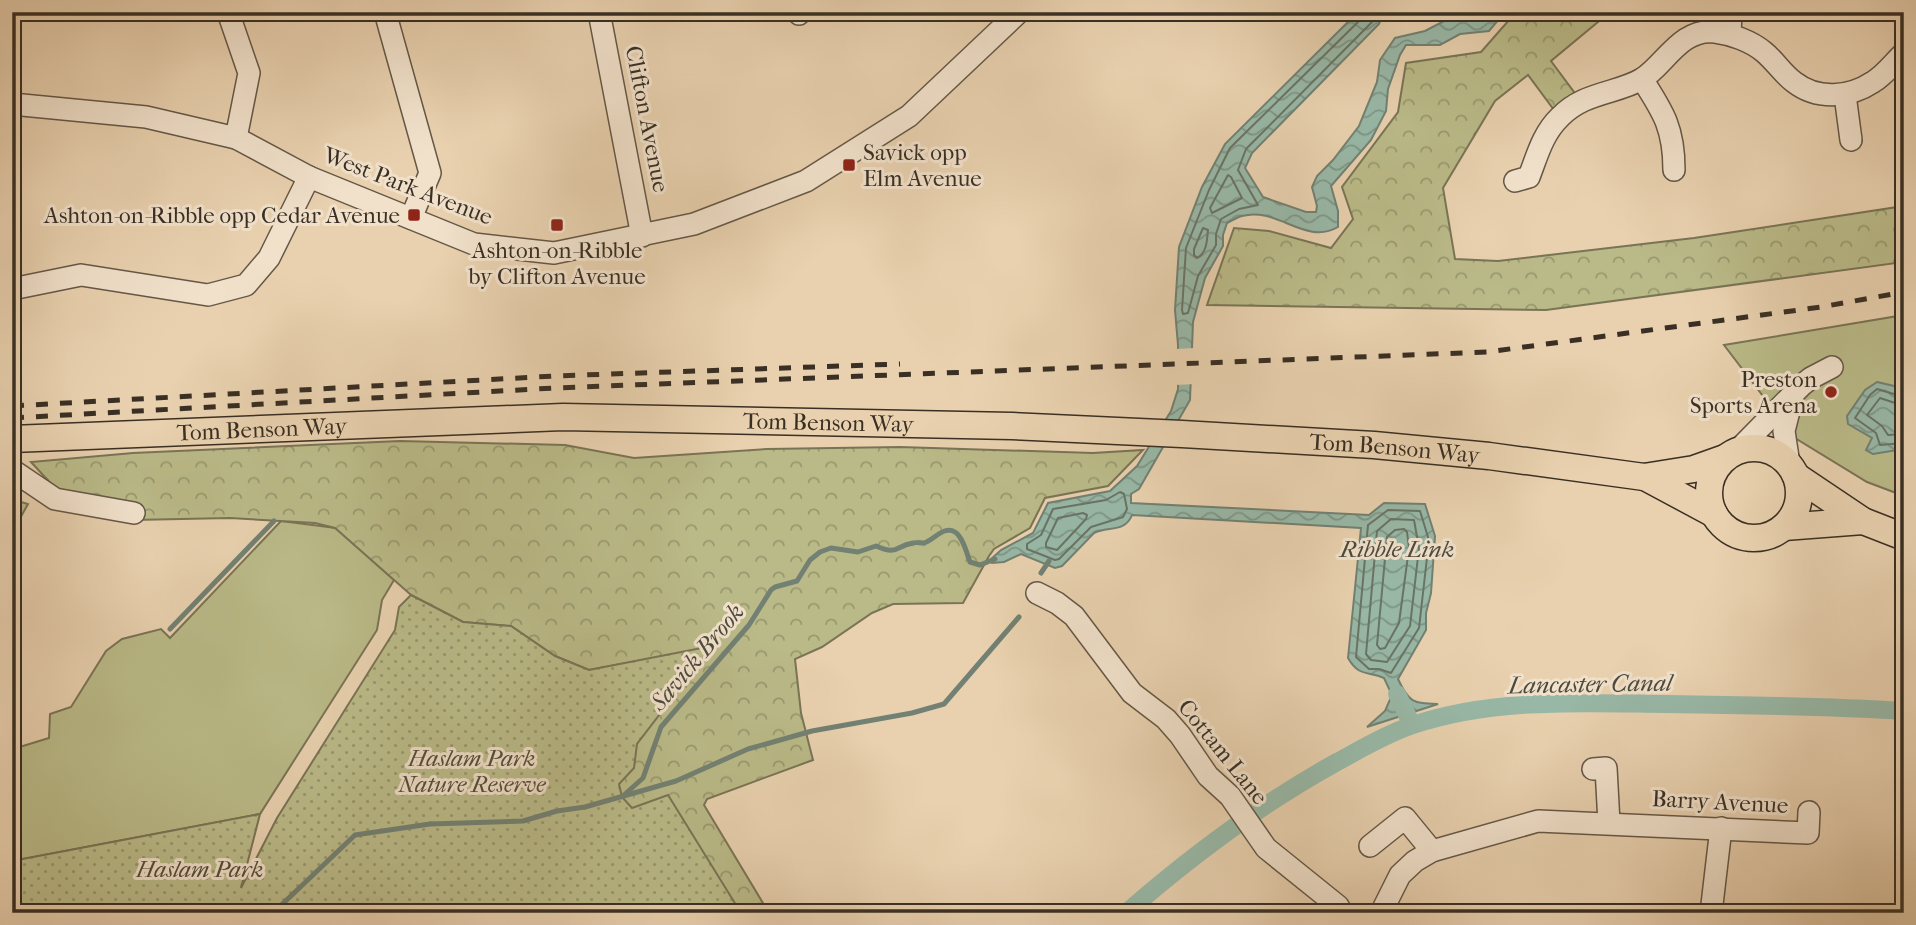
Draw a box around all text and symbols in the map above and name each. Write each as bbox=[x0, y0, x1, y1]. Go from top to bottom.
street label: Clifton Avenue bbox=[620, 44, 674, 194]
place label: Savick opp Elm Avenue bbox=[863, 139, 982, 192]
street label: West Park Avenue bbox=[319, 141, 496, 231]
marker: Savick opp Elm Avenue bbox=[841, 157, 857, 173]
place label: Ashton-on-Ribble opp Cedar Avenue bbox=[43, 202, 400, 229]
marker: Ashton-on-Ribble opp Cedar Avenue bbox=[406, 207, 422, 223]
marker: Ashton-on-Ribble by Clifton Avenue bbox=[549, 217, 565, 233]
place label: Ashton-on-Ribble by Clifton Avenue bbox=[467, 237, 646, 290]
place label: Preston Sports Arena bbox=[1690, 366, 1818, 419]
marker: Preston Sports Arena bbox=[1823, 384, 1839, 400]
street label: Tom Benson Way bbox=[743, 407, 915, 438]
street label: Tom Benson Way bbox=[176, 412, 348, 446]
street label: Tom Benson Way bbox=[1309, 428, 1482, 469]
water label: Ribble Link bbox=[1338, 535, 1454, 563]
water label: Savick Brook bbox=[644, 598, 750, 717]
water label: Lancaster Canal bbox=[1506, 669, 1675, 699]
street label: Cottam Lane bbox=[1172, 694, 1274, 810]
park label: Haslam Park Nature Reserve bbox=[398, 745, 546, 798]
street label: Barry Avenue bbox=[1651, 785, 1789, 819]
park label: Haslam Park bbox=[136, 856, 263, 883]

